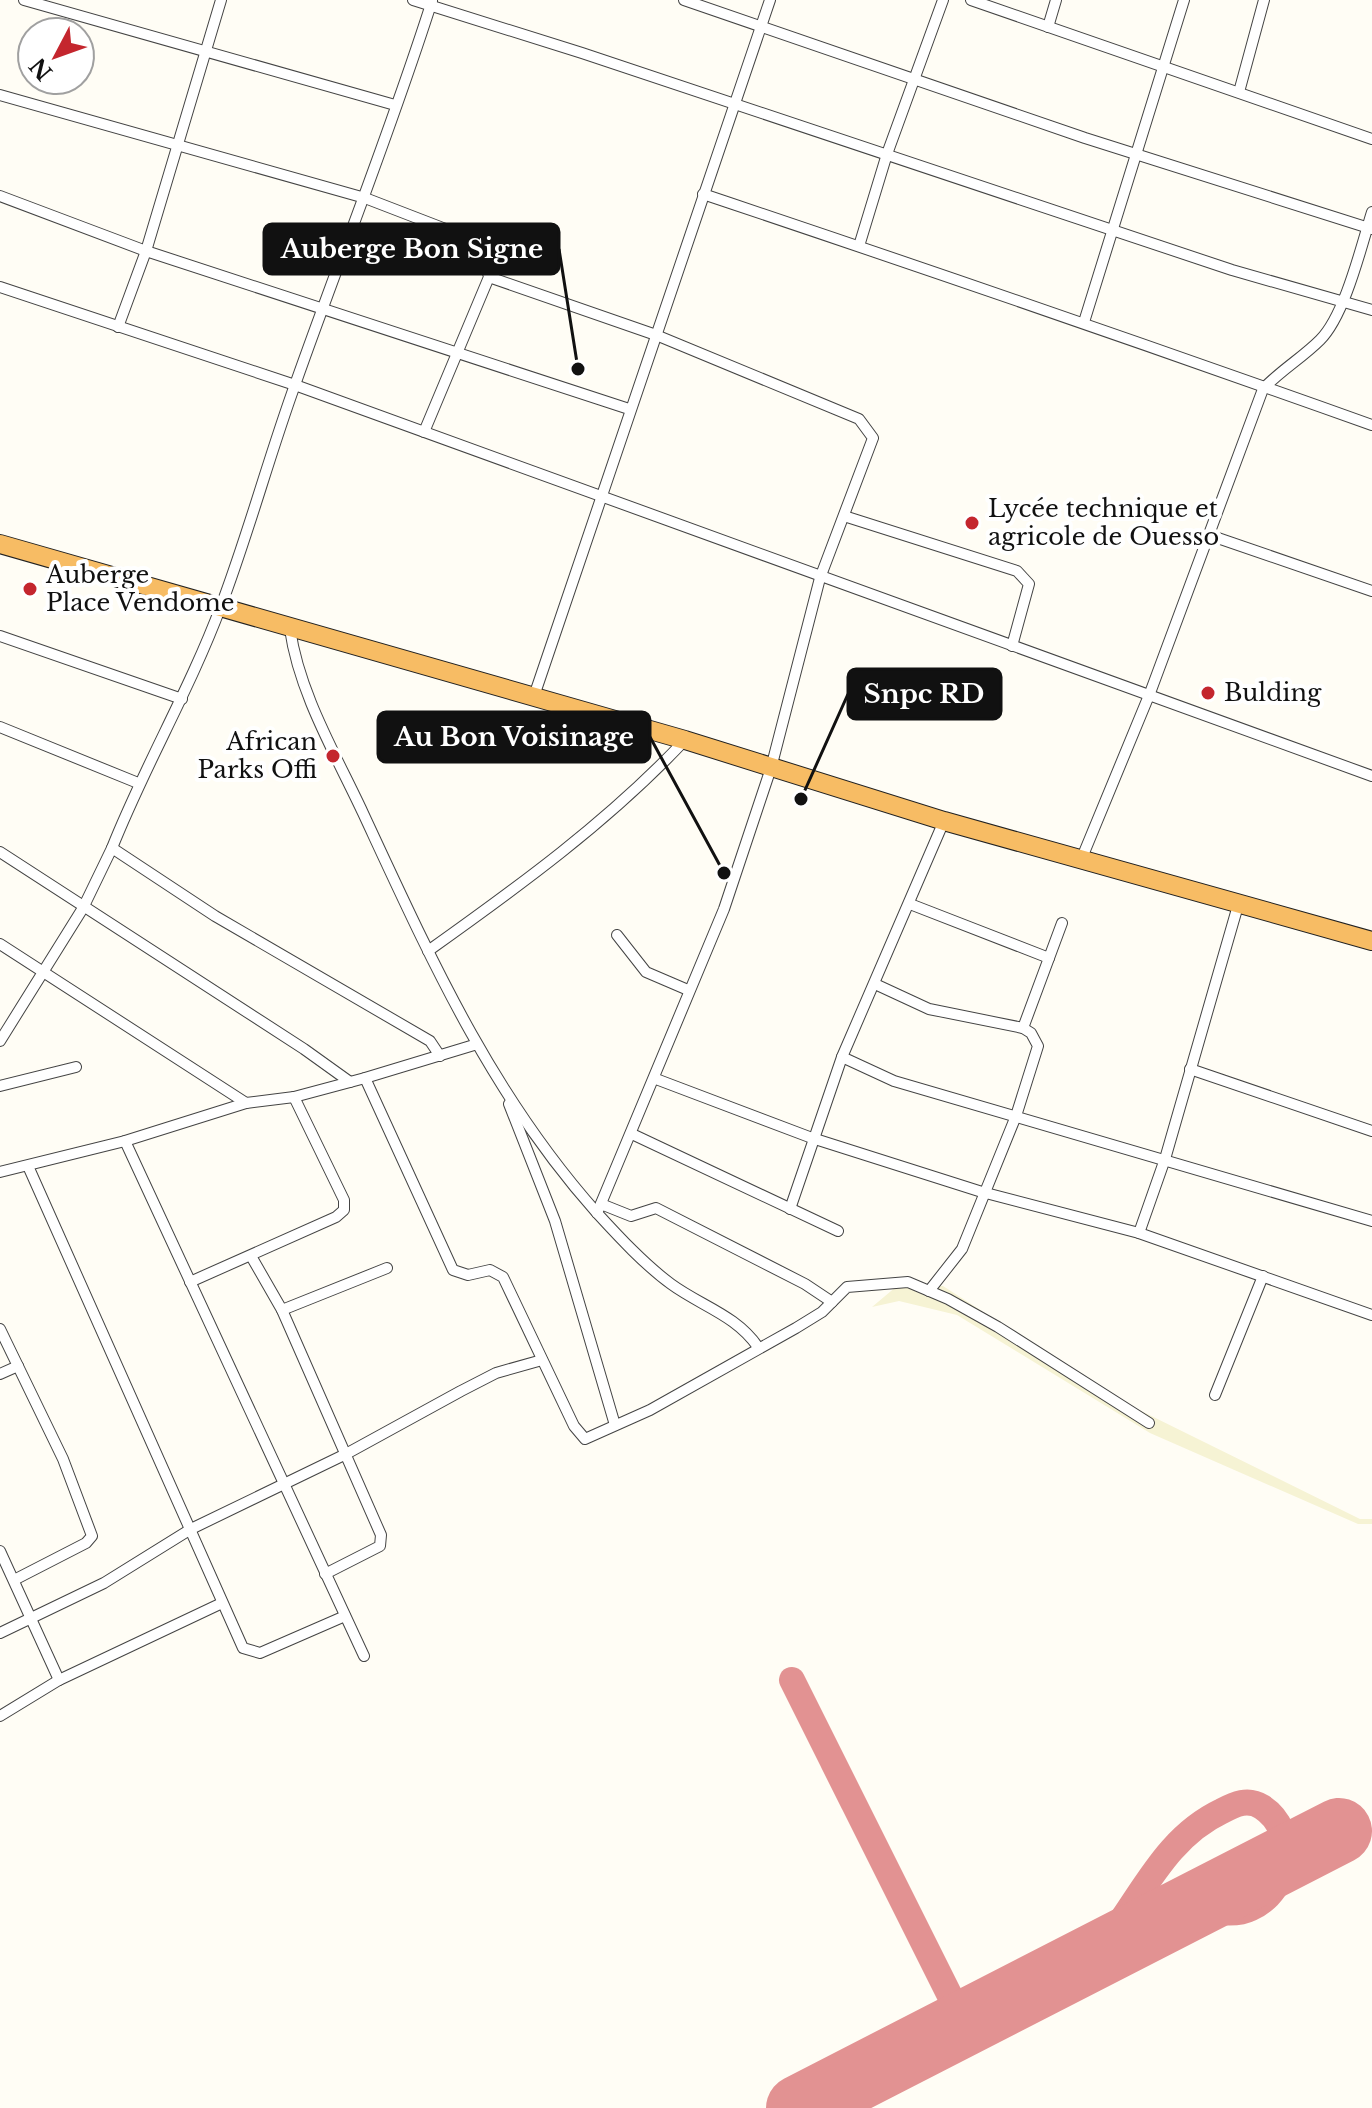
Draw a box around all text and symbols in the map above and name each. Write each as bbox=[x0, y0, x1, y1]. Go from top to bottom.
north arrow bbox=[16, 16, 96, 96]
text: N bbox=[24, 52, 58, 85]
callout: Auberge Bon Signe bbox=[264, 224, 559, 274]
text: Auberge Bon Signe bbox=[280, 233, 543, 265]
place label: Lycée technique et agricole de Ouesso bbox=[988, 494, 1219, 551]
marker: Lycée technique et agricole de Ouesso bbox=[963, 514, 981, 532]
place label: Auberge Place Vendome bbox=[45, 560, 235, 617]
marker: Auberge Place Vendome bbox=[21, 580, 39, 598]
callout: Snpc RD bbox=[848, 669, 1001, 719]
text: Snpc RD bbox=[864, 678, 984, 710]
place label: Bulding bbox=[1224, 678, 1322, 707]
marker: Bulding bbox=[1199, 684, 1217, 702]
callout: Au Bon Voisinage bbox=[378, 712, 650, 762]
text: Au Bon Voisinage bbox=[393, 721, 634, 753]
place label: African Parks Offi bbox=[197, 727, 317, 784]
marker: African Parks Offi bbox=[324, 747, 342, 765]

